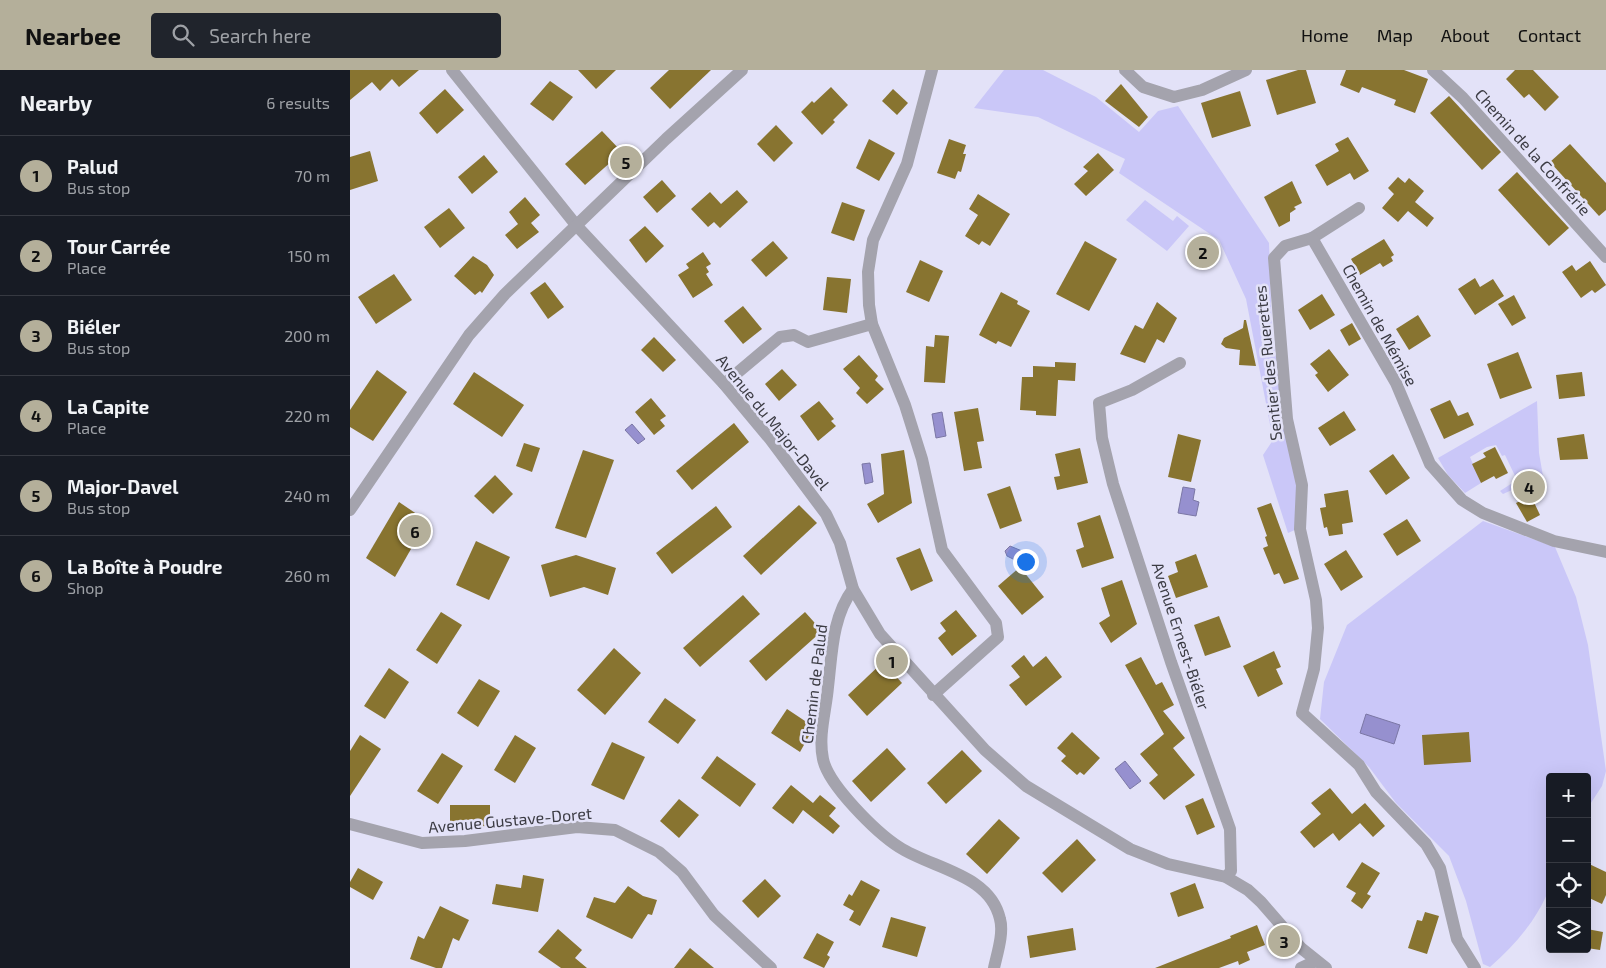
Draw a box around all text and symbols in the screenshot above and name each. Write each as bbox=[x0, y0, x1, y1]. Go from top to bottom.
search box bbox=[151, 13, 501, 58]
text: Nearbee bbox=[25, 21, 121, 50]
icon: search bbox=[169, 21, 197, 49]
text: Search here bbox=[209, 24, 311, 47]
text: Home bbox=[1301, 24, 1349, 46]
text: Map bbox=[1377, 24, 1413, 46]
text: About bbox=[1441, 24, 1490, 46]
text: Contact bbox=[1518, 24, 1581, 46]
street label: Chemin de la Confrérie bbox=[1472, 84, 1595, 219]
text: Nearby bbox=[20, 90, 92, 115]
text: 6 results bbox=[266, 93, 330, 112]
pin: 5 bbox=[610, 143, 642, 181]
text: Palud bbox=[67, 155, 118, 178]
text: 1 bbox=[33, 166, 39, 185]
text: 70 m bbox=[295, 166, 330, 185]
text: Bus stop bbox=[67, 178, 130, 197]
pin: 2 bbox=[1187, 233, 1219, 271]
text: Tour Carrée bbox=[67, 235, 170, 258]
text: 2 bbox=[31, 246, 41, 265]
text: 150 m bbox=[288, 246, 330, 265]
text: Place bbox=[67, 258, 106, 277]
street label: Chemin de Mémise bbox=[1339, 260, 1422, 389]
street label: Sentier des Ruerettes bbox=[1250, 285, 1285, 442]
text: Biéler bbox=[67, 315, 120, 338]
text: 3 bbox=[31, 326, 41, 345]
text: 200 m bbox=[284, 326, 330, 345]
text: Bus stop bbox=[67, 338, 130, 357]
street label: Avenue du Major-Davel bbox=[712, 350, 834, 494]
text: La Capite bbox=[67, 395, 149, 418]
text: 4 bbox=[31, 406, 41, 425]
text: 220 m bbox=[285, 406, 330, 425]
text: Place bbox=[67, 418, 106, 437]
pin: 4 bbox=[1513, 468, 1545, 506]
text: Major-Davel bbox=[67, 475, 179, 498]
text: 5 bbox=[32, 486, 40, 505]
text: 240 m bbox=[284, 486, 330, 505]
text: Bus stop bbox=[67, 498, 130, 517]
pin: 6 bbox=[399, 512, 431, 550]
your location bbox=[1013, 549, 1039, 575]
text: La Boîte à Poudre bbox=[67, 555, 222, 578]
street label: Avenue Ernest-Biéler bbox=[1149, 560, 1214, 713]
text: 6 bbox=[31, 566, 41, 585]
text: 260 m bbox=[285, 566, 330, 585]
text: Shop bbox=[67, 578, 104, 597]
street label: Chemin de Palud bbox=[797, 623, 830, 745]
pin: 1 bbox=[876, 642, 908, 680]
map controls bbox=[1546, 773, 1591, 953]
button: + bbox=[1546, 773, 1591, 818]
street label: Avenue Gustave-Doret bbox=[427, 803, 593, 836]
button: − bbox=[1546, 818, 1591, 863]
button: locate bbox=[1546, 863, 1591, 908]
button: layers bbox=[1546, 908, 1591, 953]
pin: 3 bbox=[1268, 922, 1300, 960]

